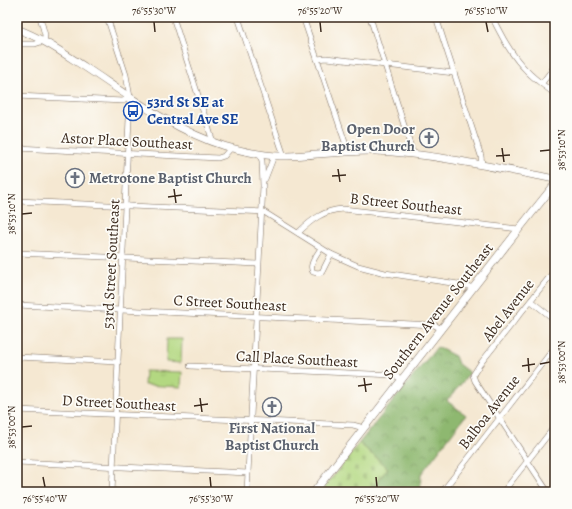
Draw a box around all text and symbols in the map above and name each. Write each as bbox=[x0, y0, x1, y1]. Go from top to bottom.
text: 76°55'30"W bbox=[132, 4, 177, 17]
text: 76°55'20"W bbox=[298, 4, 343, 17]
text: 76°55'10"W bbox=[464, 4, 508, 17]
place label: 53rd St SE at Central Ave SE bbox=[147, 92, 239, 129]
bus stop icon: 53rd St SE at Central Ave SE bbox=[122, 100, 144, 122]
place label: Open Door Baptist Church bbox=[321, 119, 415, 156]
church icon: Open Door Baptist Church bbox=[418, 127, 440, 149]
street label: Astor Place Southeast bbox=[60, 128, 193, 154]
text: 38°53'10"N bbox=[555, 129, 568, 171]
church icon: Metrotone Baptist Church bbox=[64, 167, 86, 189]
place label: Metrotone Baptist Church bbox=[89, 168, 252, 188]
street label: B Street Southeast bbox=[349, 188, 463, 220]
text: 38°53'10"N bbox=[5, 193, 18, 235]
street label: 53rd Street Southeast bbox=[98, 198, 124, 329]
street label: Southern Avenue Southeast bbox=[378, 238, 498, 384]
street label: Abel Avenue bbox=[477, 274, 539, 346]
street label: C Street Southeast bbox=[173, 290, 287, 316]
text: 38°53'00"N bbox=[555, 340, 568, 384]
street label: Call Place Southeast bbox=[235, 346, 359, 372]
street label: Balboa Avenue bbox=[454, 370, 525, 453]
street label: D Street Southeast bbox=[61, 390, 177, 416]
church icon: First National Baptist Church bbox=[261, 396, 283, 418]
text: 38°53'00"N bbox=[5, 405, 18, 449]
place label: First National Baptist Church bbox=[225, 418, 319, 455]
text: 76°55'40"W bbox=[23, 492, 68, 505]
text: 76°55'30"W bbox=[189, 492, 234, 505]
text: 76°55'20"W bbox=[355, 492, 400, 505]

